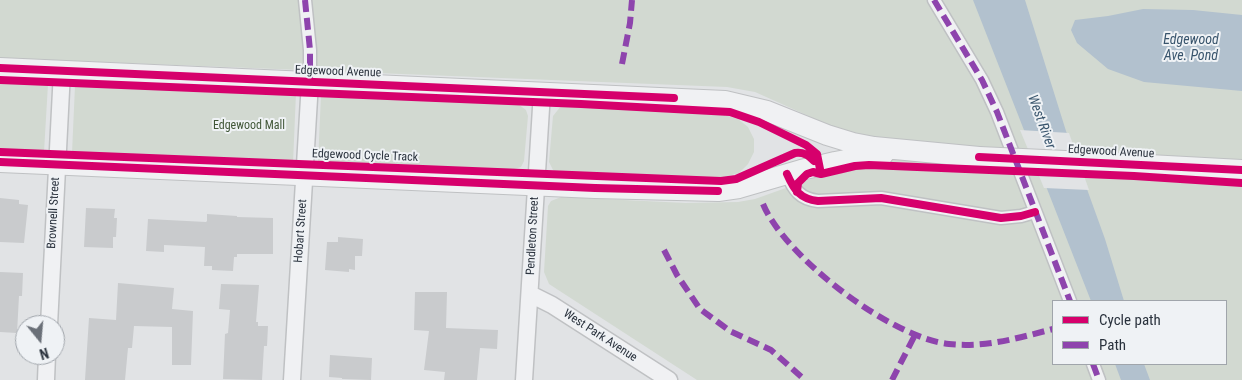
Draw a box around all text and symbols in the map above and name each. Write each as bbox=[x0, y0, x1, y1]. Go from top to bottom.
water label: Edgewood Ave. Pond bbox=[1163, 32, 1219, 64]
street label: Edgewood Avenue bbox=[295, 63, 381, 81]
water label: West River bbox=[1023, 93, 1059, 151]
park label: Edgewood Mall bbox=[213, 119, 285, 133]
street label: Edgewood Avenue bbox=[1067, 143, 1155, 161]
street label: Edgewood Cycle Track bbox=[312, 147, 418, 165]
street label: Brownell Street bbox=[45, 177, 63, 249]
street label: Pendleton Street bbox=[524, 196, 542, 276]
street label: Hobart Street bbox=[292, 199, 310, 263]
legend bbox=[1052, 300, 1227, 365]
street label: West Park Avenue bbox=[560, 307, 640, 365]
text: Cycle path bbox=[1099, 311, 1161, 329]
north arrow bbox=[15, 315, 65, 365]
text: Path bbox=[1099, 336, 1126, 354]
text: N bbox=[38, 344, 51, 362]

